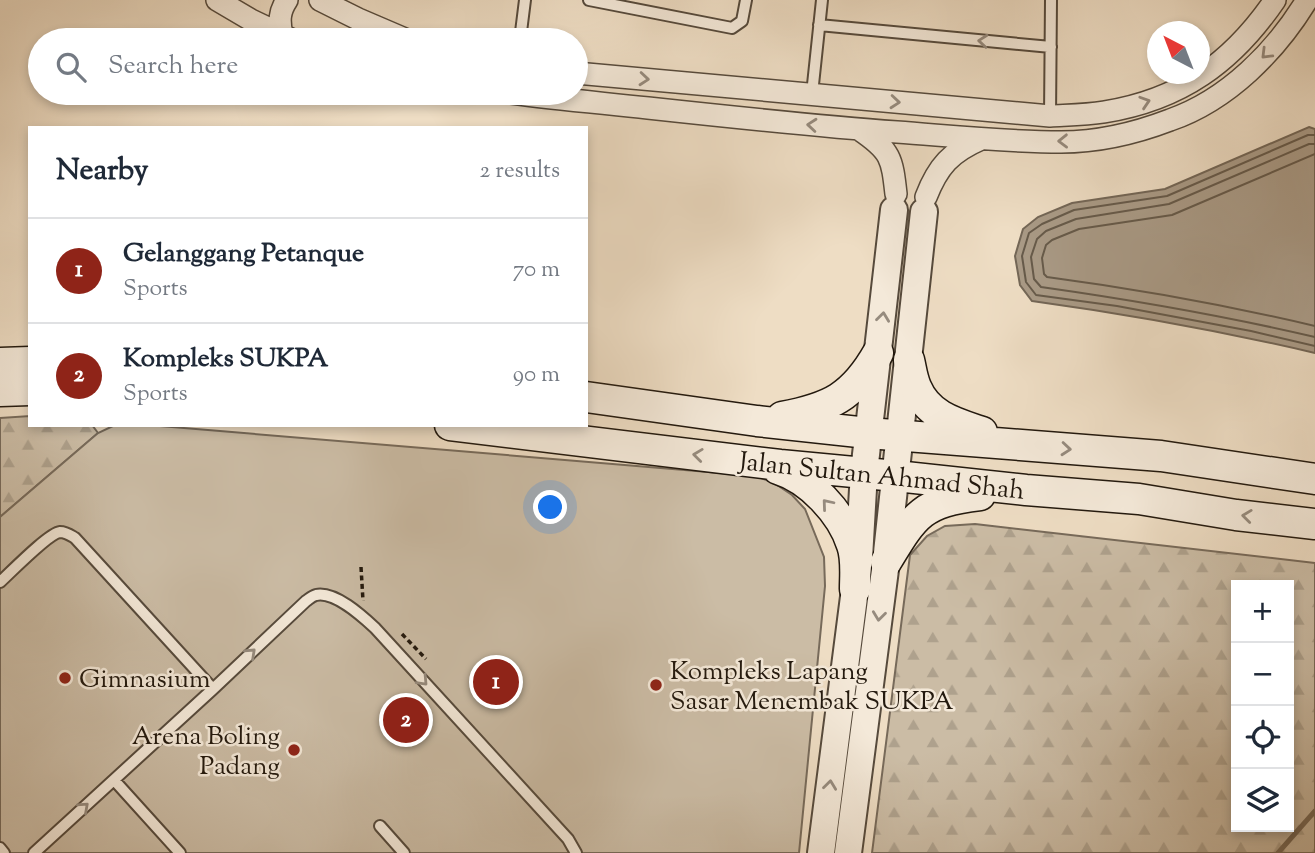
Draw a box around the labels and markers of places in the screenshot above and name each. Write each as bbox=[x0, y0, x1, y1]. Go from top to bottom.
place label: Kompleks Lapang Sasar Menembak SUKPA bbox=[670, 654, 954, 721]
pin: 1 bbox=[473, 656, 519, 708]
place label: Gimnasium bbox=[79, 662, 210, 699]
marker: Gimnasium bbox=[57, 670, 73, 686]
marker: Kompleks Lapang Sasar Menembak SUKPA bbox=[648, 677, 664, 693]
pin: 2 bbox=[383, 694, 429, 746]
place label: Arena Boling Padang bbox=[132, 719, 280, 786]
marker: Arena Boling Padang bbox=[286, 742, 302, 758]

